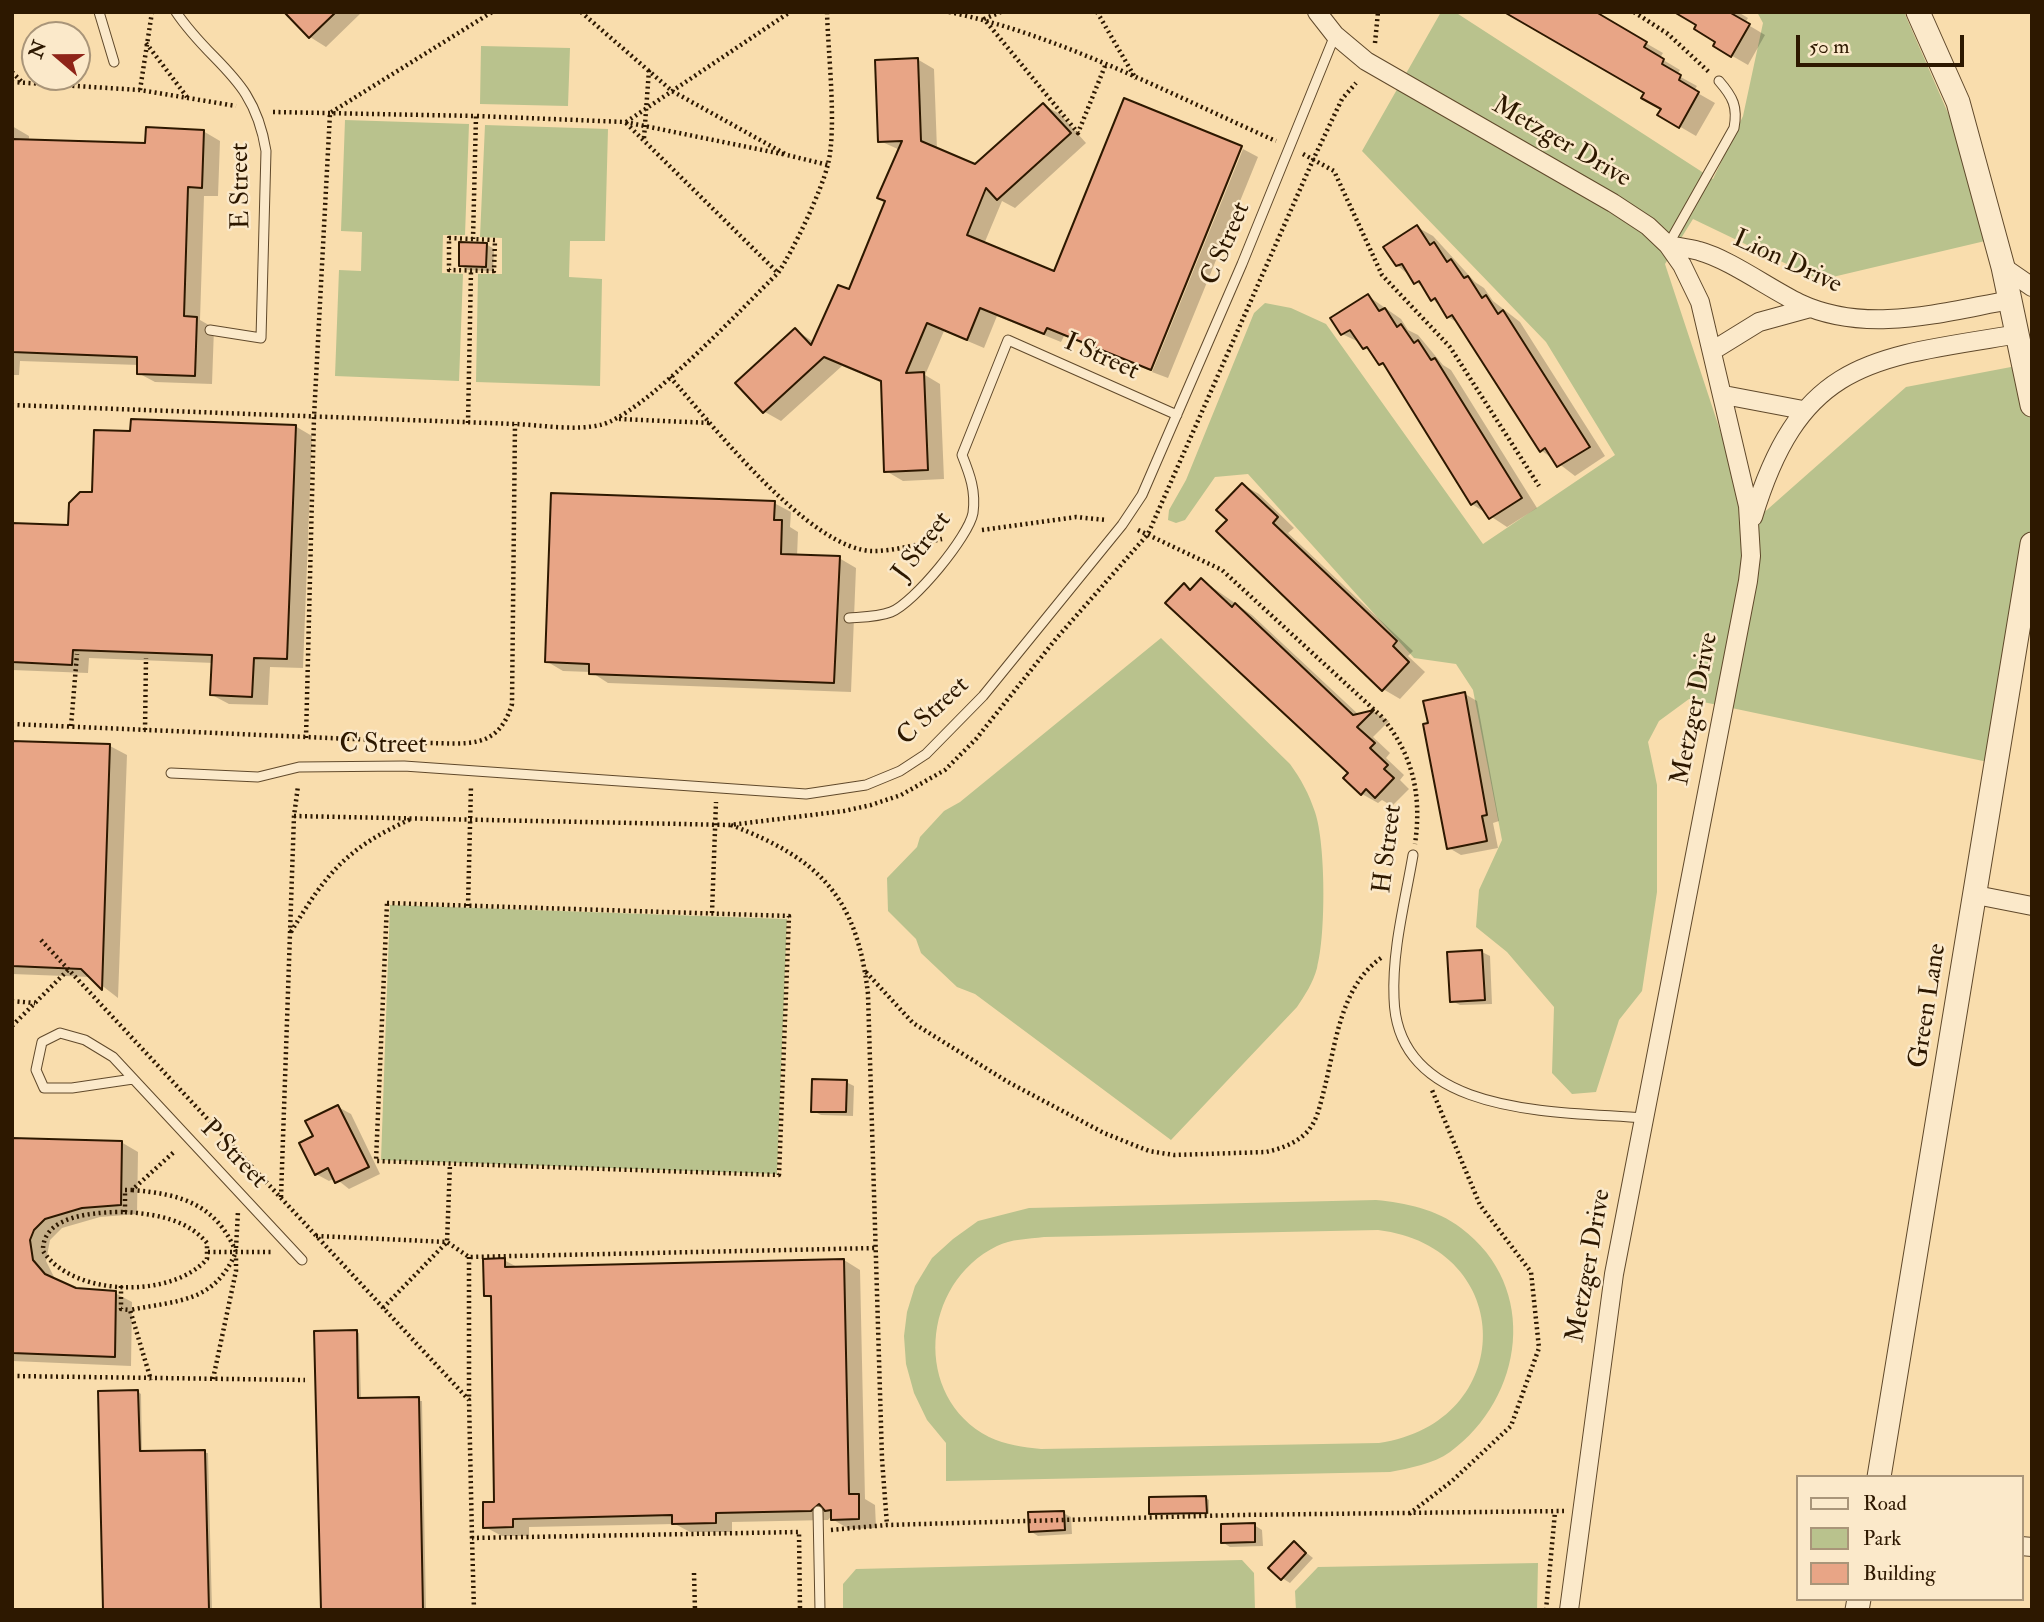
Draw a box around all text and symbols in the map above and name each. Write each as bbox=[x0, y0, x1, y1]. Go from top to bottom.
north arrow bbox=[21, 21, 91, 91]
scale bar bbox=[1799, 21, 1967, 65]
text: 50 m bbox=[1809, 33, 1850, 60]
text: N bbox=[24, 37, 52, 62]
street label: Metzger Drive bbox=[1486, 91, 1636, 195]
street label: E Street bbox=[226, 142, 258, 230]
street label: C Street bbox=[1196, 198, 1258, 290]
street label: Lion Drive bbox=[1728, 224, 1846, 302]
street label: I Street bbox=[1059, 328, 1143, 388]
street label: J Street bbox=[887, 506, 959, 588]
street label: Metzger Drive bbox=[1666, 630, 1726, 788]
street label: C Street bbox=[891, 671, 977, 753]
street label: C Street bbox=[339, 730, 427, 762]
street label: H Street bbox=[1368, 803, 1410, 895]
street label: Green Lane bbox=[1904, 941, 1954, 1071]
street label: P Street bbox=[193, 1114, 273, 1196]
street label: Metzger Drive bbox=[1561, 1187, 1619, 1345]
legend bbox=[1796, 1475, 2023, 1601]
text: Road bbox=[1863, 1490, 1907, 1517]
text: Park bbox=[1863, 1525, 1901, 1552]
text: Building bbox=[1863, 1560, 1936, 1587]

